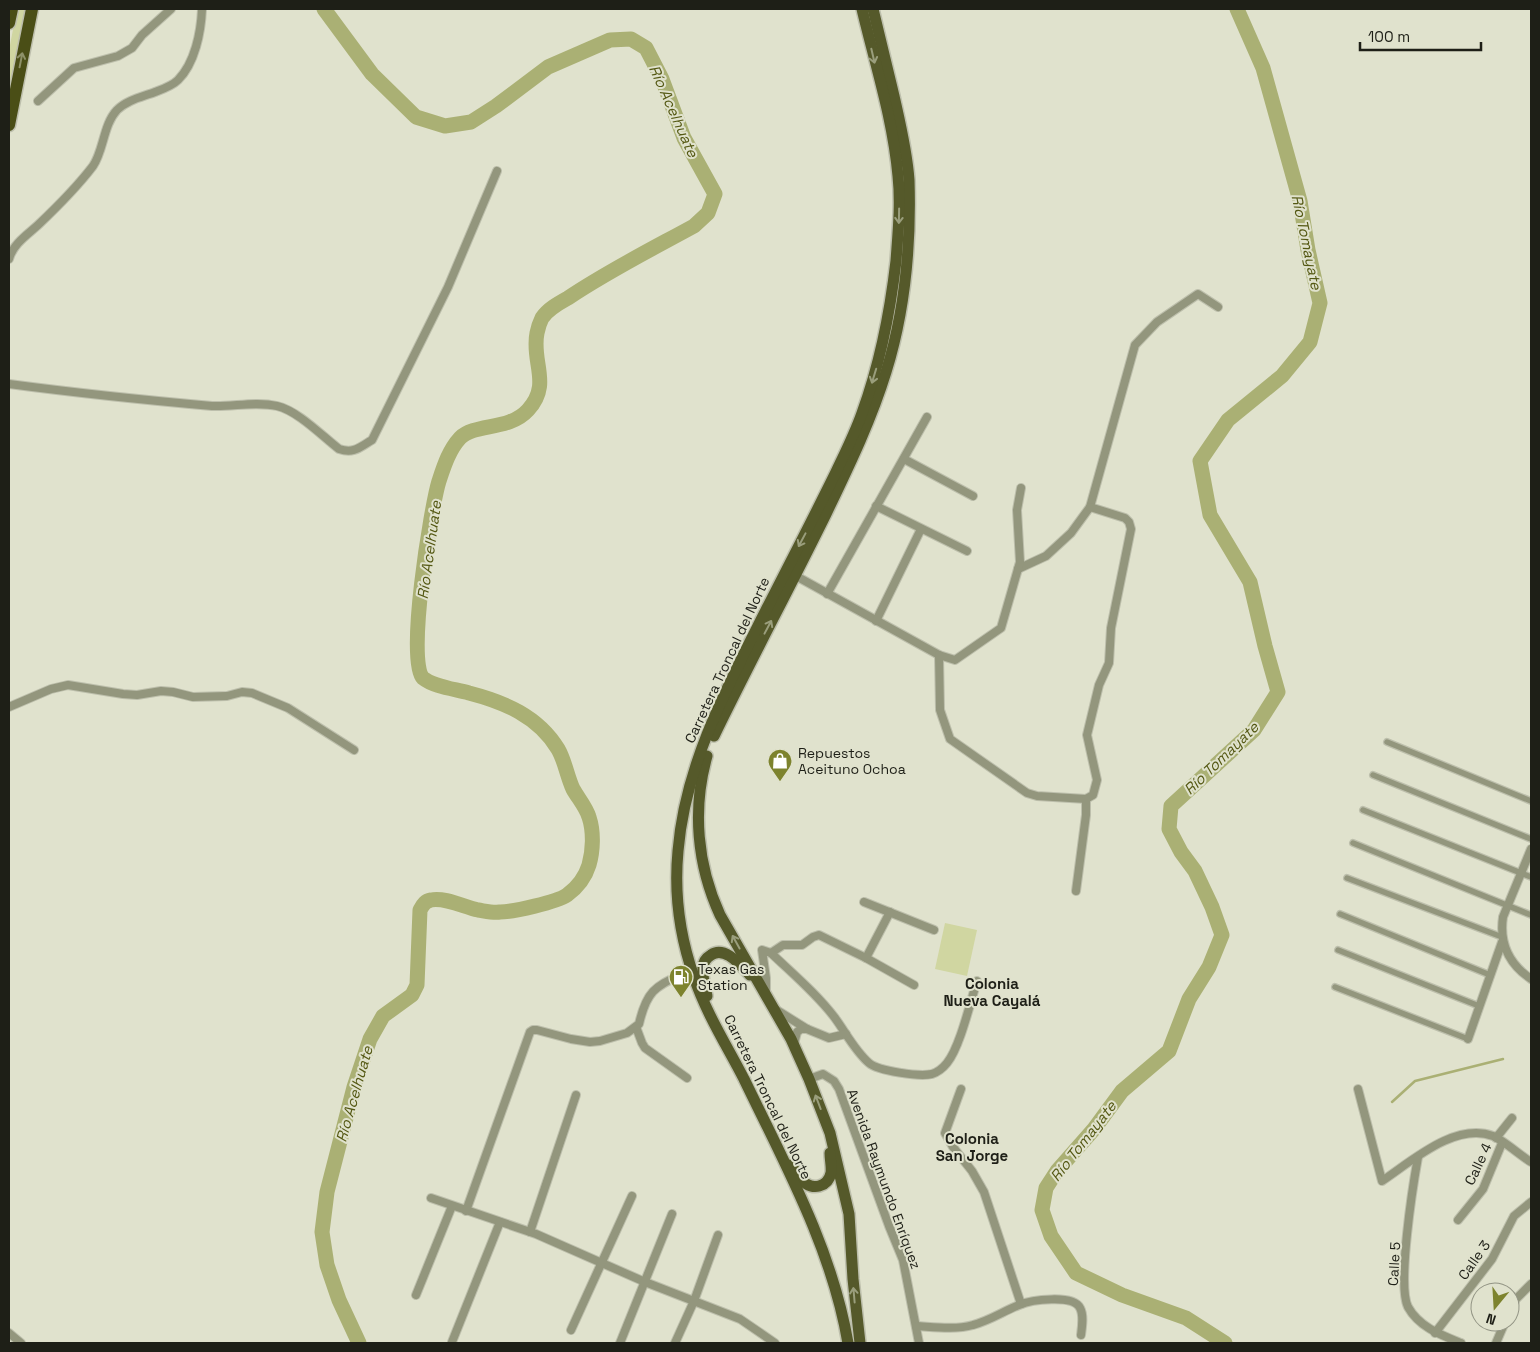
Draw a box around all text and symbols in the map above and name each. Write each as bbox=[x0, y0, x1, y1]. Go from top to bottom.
scale bar bbox=[1360, 20, 1481, 52]
text: 100 m bbox=[1368, 27, 1410, 46]
one-way arrow bbox=[869, 48, 878, 64]
one-way arrow bbox=[17, 53, 27, 69]
water label: Río Acelhuate bbox=[645, 62, 703, 161]
water label: Río Tomayate bbox=[1288, 193, 1327, 292]
one-way arrow bbox=[894, 208, 904, 224]
one-way arrow bbox=[869, 368, 879, 384]
water label: Río Acelhuate bbox=[413, 499, 445, 600]
one-way arrow bbox=[797, 533, 807, 548]
street label: Carretera Troncal del Norte bbox=[681, 574, 773, 746]
one-way arrow bbox=[764, 620, 773, 635]
water label: Río Tomayate bbox=[1180, 717, 1263, 798]
place label: Repuestos Aceituno Ochoa bbox=[798, 744, 906, 778]
shop icon: Repuestos Aceituno Ochoa bbox=[767, 748, 793, 782]
one-way arrow bbox=[730, 936, 740, 950]
place label: Texas Gas Station bbox=[698, 960, 764, 994]
fuel station icon: Texas Gas Station bbox=[668, 964, 694, 998]
district label: Colonia Nueva Cayalá bbox=[944, 974, 1041, 1010]
street label: Carretera Troncal del Norte bbox=[720, 1012, 816, 1182]
water label: Río Acelhuate bbox=[331, 1043, 377, 1144]
street label: Avenida Raymundo Enríquez bbox=[843, 1086, 925, 1272]
one-way arrow bbox=[813, 1095, 822, 1110]
water label: Río Tomayate bbox=[1046, 1096, 1121, 1185]
district label: Colonia San Jorge bbox=[936, 1129, 1009, 1165]
street label: Calle 4 bbox=[1460, 1140, 1496, 1188]
street label: Calle 3 bbox=[1454, 1237, 1494, 1283]
street label: Calle 5 bbox=[1384, 1241, 1404, 1287]
north arrow bbox=[1470, 1282, 1520, 1332]
one-way arrow bbox=[849, 1287, 859, 1303]
text: N bbox=[1484, 1309, 1498, 1329]

